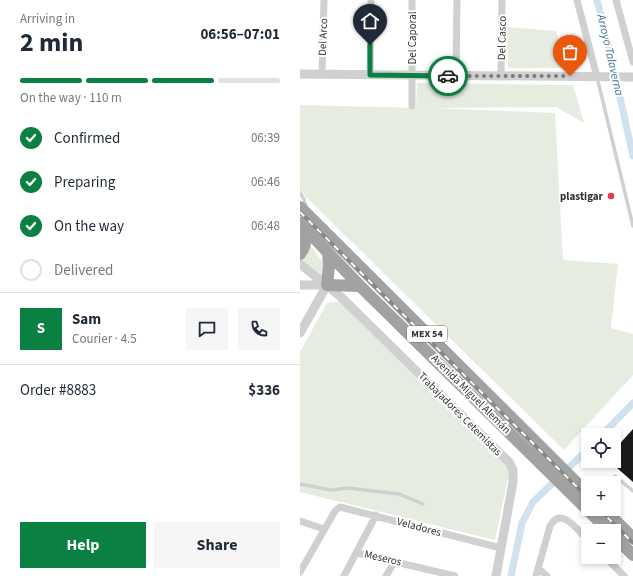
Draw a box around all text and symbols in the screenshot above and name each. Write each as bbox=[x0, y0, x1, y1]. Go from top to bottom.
pin bbox=[353, 4, 387, 45]
text: Arriving in bbox=[20, 10, 75, 28]
icon: home bbox=[359, 10, 381, 32]
street label: Del Caporal bbox=[405, 11, 420, 65]
water label: Arroyo Talaverna bbox=[592, 12, 628, 98]
street label: Del Casco bbox=[494, 16, 510, 60]
street label: Del Arco bbox=[315, 18, 331, 56]
text: 2 min bbox=[20, 24, 83, 61]
text: 06:56–07:01 bbox=[200, 24, 280, 45]
pin bbox=[553, 35, 587, 76]
icon: bag bbox=[559, 41, 581, 63]
courier bbox=[428, 56, 468, 96]
icon: car bbox=[437, 65, 459, 87]
text: On the way · 110 m bbox=[20, 89, 122, 107]
icon: check bbox=[20, 127, 42, 149]
text: Confirmed bbox=[54, 128, 120, 149]
text: 06:39 bbox=[251, 129, 280, 147]
icon: check bbox=[20, 171, 42, 193]
text: Preparing bbox=[54, 172, 115, 193]
text: 06:46 bbox=[251, 173, 280, 191]
place label: plastigar bbox=[560, 189, 604, 204]
marker: plastigar bbox=[606, 191, 616, 201]
icon: check bbox=[20, 215, 42, 237]
text: On the way bbox=[54, 216, 124, 237]
text: 06:48 bbox=[251, 217, 280, 235]
text: Delivered bbox=[54, 260, 113, 281]
button: chat bbox=[186, 308, 228, 350]
button: phone bbox=[238, 308, 280, 350]
text: Sam bbox=[72, 309, 101, 330]
text: S bbox=[37, 318, 45, 339]
road number: MEX 54 bbox=[407, 326, 447, 342]
text: Courier · 4.5 bbox=[72, 330, 137, 348]
street label: Avenida Miguel Alemán bbox=[428, 351, 514, 437]
street label: Trabajadores Cetemistas bbox=[415, 369, 505, 459]
text: Order #8883 bbox=[20, 380, 96, 401]
text: $336 bbox=[248, 380, 280, 401]
map controls bbox=[581, 428, 621, 564]
button: locate bbox=[581, 428, 621, 468]
button: + bbox=[581, 476, 621, 516]
street label: Veladores bbox=[395, 514, 443, 540]
button: Help bbox=[20, 522, 146, 568]
button: Share bbox=[154, 522, 280, 568]
button: − bbox=[581, 524, 621, 564]
street label: Meseros bbox=[363, 546, 403, 570]

